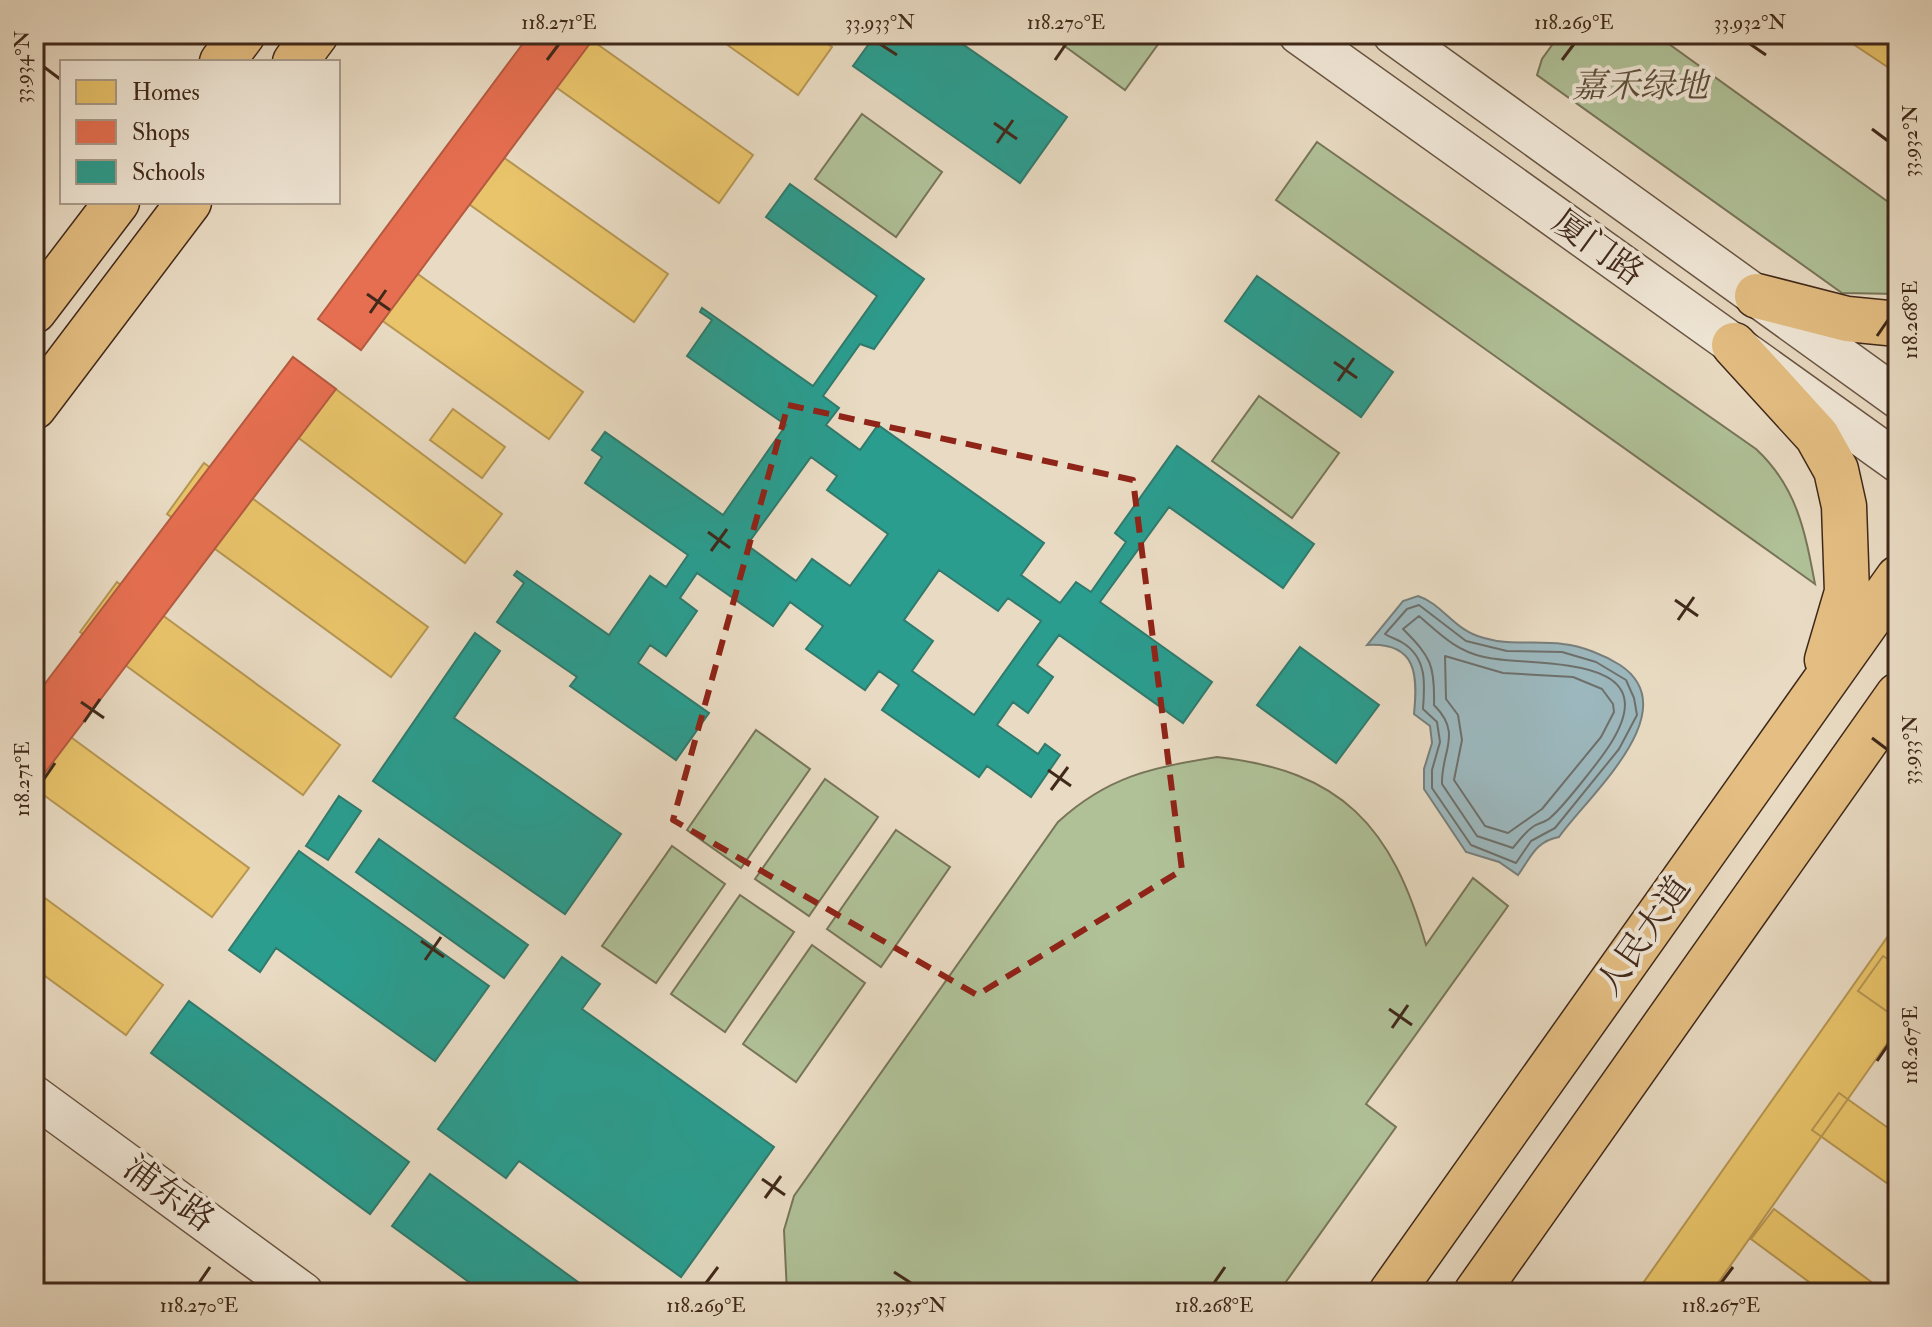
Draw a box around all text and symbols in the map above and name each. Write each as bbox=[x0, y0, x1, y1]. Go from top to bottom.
text: 118.271°E bbox=[521, 10, 597, 35]
text: 33.933°N bbox=[845, 10, 915, 35]
text: 118.270°E bbox=[1027, 10, 1105, 35]
text: 118.269°E bbox=[1534, 10, 1614, 35]
text: 33.932°N bbox=[1714, 10, 1786, 35]
text: 33.934°N bbox=[10, 30, 35, 103]
legend bbox=[60, 60, 340, 204]
park label: 嘉禾绿地 bbox=[1572, 65, 1712, 108]
text: Homes bbox=[132, 77, 200, 108]
text: 33.932°N bbox=[1898, 105, 1923, 177]
text: Shops bbox=[132, 117, 190, 148]
text: Schools bbox=[132, 157, 205, 188]
street label: 厦门路 bbox=[1544, 201, 1652, 295]
text: 118.268°E bbox=[1898, 281, 1923, 359]
text: 33.933°N bbox=[1898, 715, 1923, 785]
text: 118.271°E bbox=[10, 741, 35, 817]
street label: 人民大道 bbox=[1587, 868, 1701, 1004]
text: 118.267°E bbox=[1898, 1006, 1923, 1084]
street label: 浦东路 bbox=[115, 1147, 223, 1241]
text: 118.270°E bbox=[160, 1293, 238, 1318]
text: 118.269°E bbox=[666, 1293, 746, 1318]
text: 33.935°N bbox=[876, 1293, 947, 1318]
text: 118.268°E bbox=[1175, 1293, 1253, 1318]
text: 118.267°E bbox=[1682, 1293, 1760, 1318]

